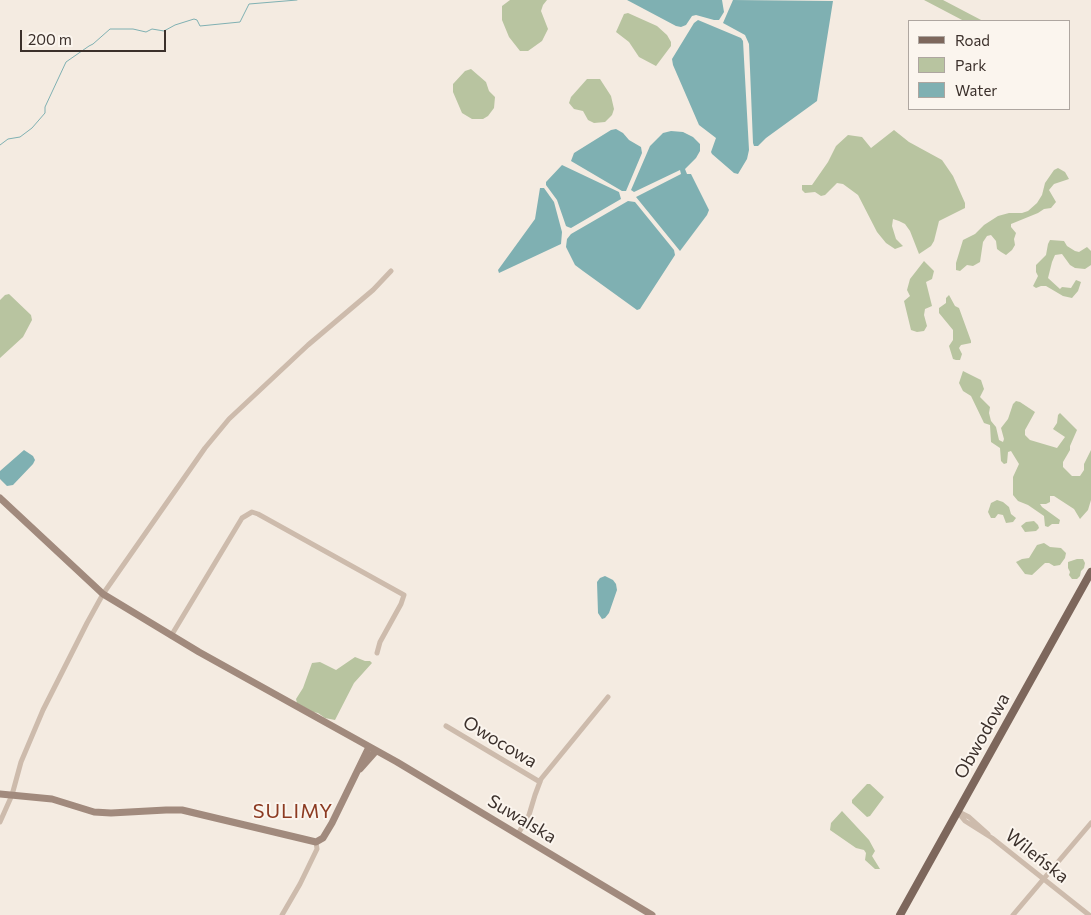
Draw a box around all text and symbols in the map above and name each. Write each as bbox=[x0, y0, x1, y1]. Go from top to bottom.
scale bar bbox=[22, 20, 169, 52]
legend bbox=[908, 20, 1071, 110]
text: 200 m bbox=[28, 30, 72, 48]
text: Road bbox=[955, 31, 990, 49]
text: Park bbox=[955, 56, 986, 74]
text: Water bbox=[955, 81, 997, 99]
street label: Obwodowa bbox=[950, 689, 1014, 783]
street label: Owocowa bbox=[459, 711, 541, 773]
street label: Suwalska bbox=[484, 790, 560, 848]
district label: SULIMY bbox=[252, 799, 334, 823]
street label: Wileńska bbox=[1001, 824, 1073, 888]

